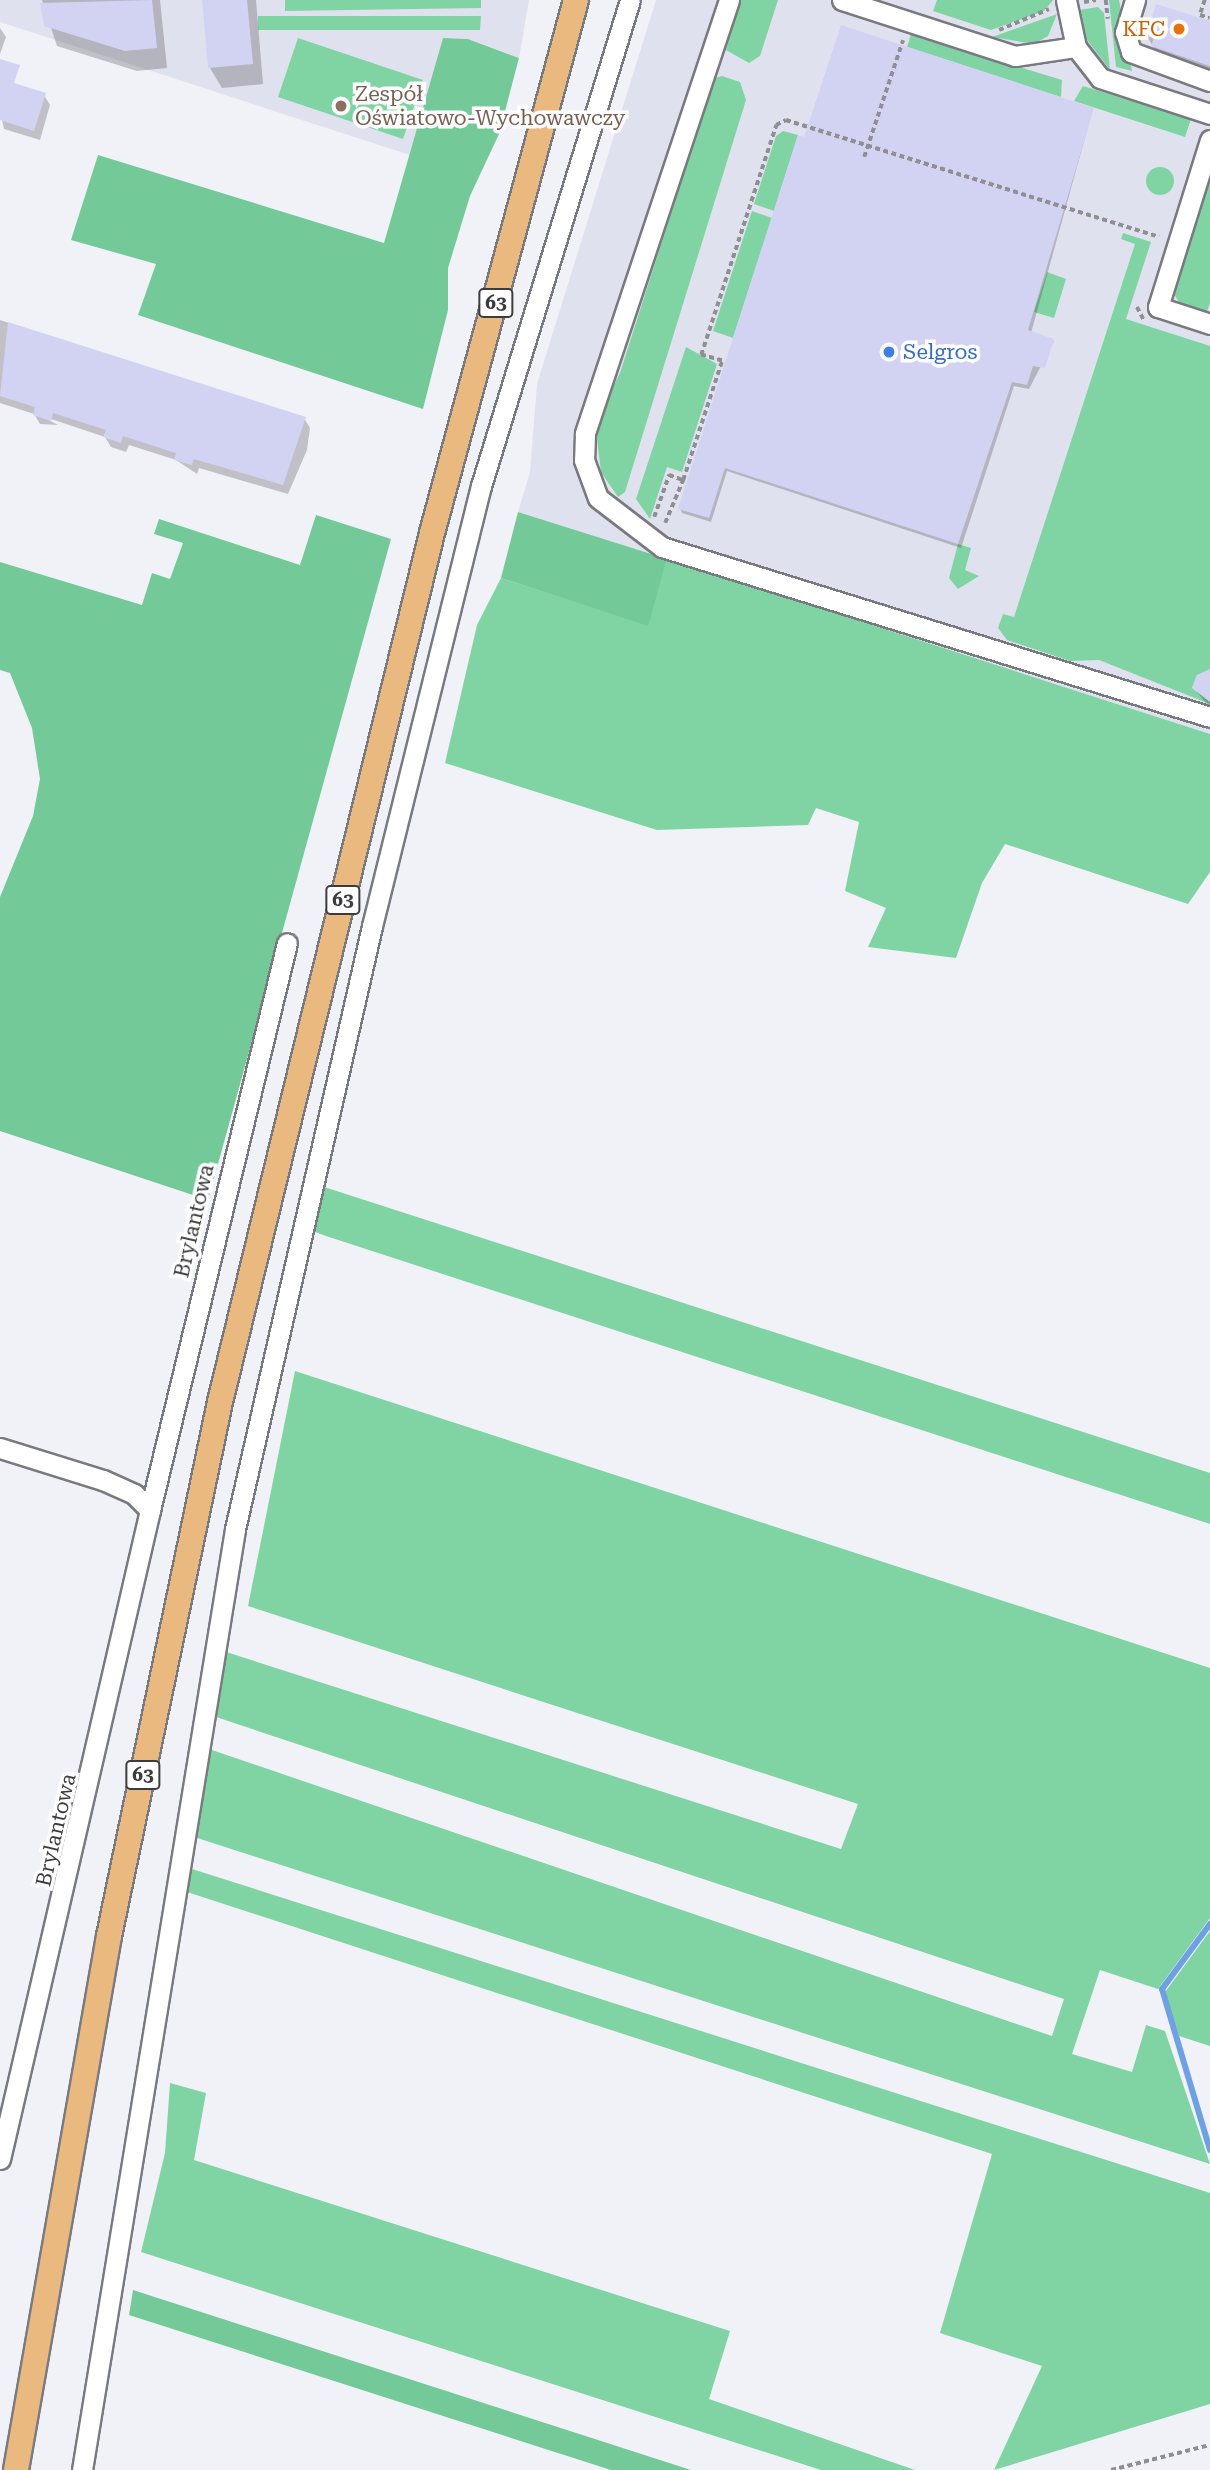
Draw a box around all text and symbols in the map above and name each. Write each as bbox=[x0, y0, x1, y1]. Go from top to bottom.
place label: KFC bbox=[1122, 16, 1165, 42]
marker: KFC bbox=[1171, 21, 1187, 37]
place label: Zespół Oświatowo-Wychowawczy bbox=[355, 81, 625, 131]
marker: Zespół Oświatowo-Wychowawczy bbox=[333, 98, 349, 114]
road number: 63 bbox=[477, 288, 515, 318]
place label: Selgros bbox=[903, 339, 977, 365]
marker: Selgros bbox=[881, 344, 897, 360]
road number: 63 bbox=[324, 885, 362, 916]
street label: Brylantowa bbox=[169, 1162, 219, 1280]
road number: 63 bbox=[124, 1760, 162, 1791]
street label: Brylantowa bbox=[31, 1771, 81, 1889]

